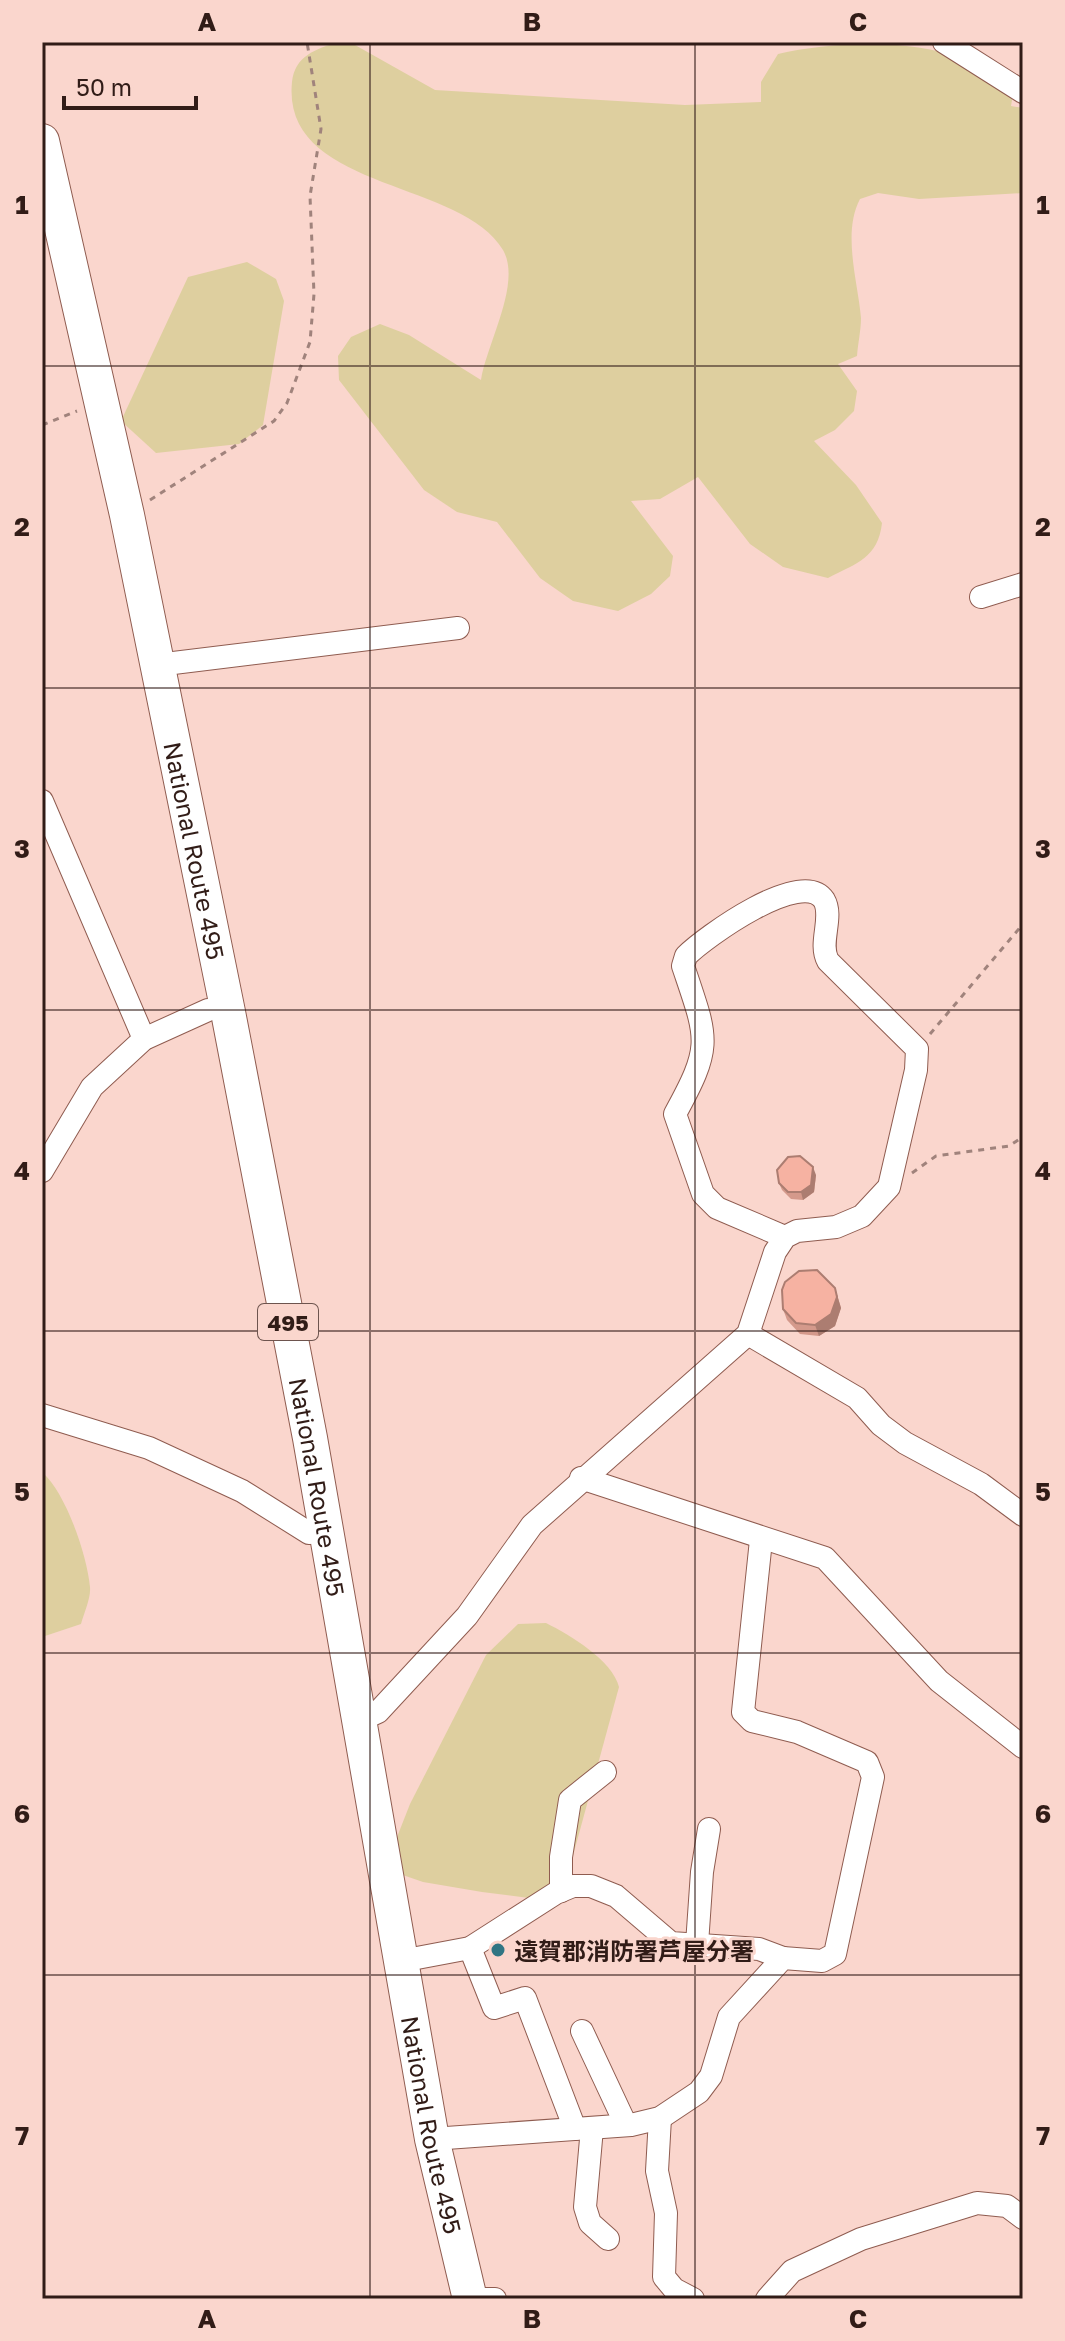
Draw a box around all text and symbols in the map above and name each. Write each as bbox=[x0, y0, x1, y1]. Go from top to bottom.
text: A bbox=[198, 6, 217, 37]
text: B bbox=[523, 6, 541, 37]
text: C bbox=[849, 6, 867, 37]
scale bar bbox=[64, 60, 196, 110]
text: 50 m bbox=[76, 72, 132, 101]
text: 1 bbox=[15, 189, 29, 220]
text: 1 bbox=[1036, 189, 1050, 220]
text: 2 bbox=[14, 511, 30, 542]
text: 2 bbox=[1035, 511, 1051, 542]
street label: National Route 495 bbox=[159, 739, 231, 962]
text: 3 bbox=[14, 833, 30, 864]
text: 3 bbox=[1035, 833, 1051, 864]
text: 4 bbox=[14, 1155, 30, 1186]
text: 4 bbox=[1035, 1155, 1051, 1186]
road number: 495 bbox=[258, 1304, 318, 1340]
street label: National Route 495 bbox=[284, 1375, 352, 1598]
text: 5 bbox=[14, 1476, 30, 1507]
text: 5 bbox=[1035, 1476, 1051, 1507]
text: 6 bbox=[14, 1798, 30, 1829]
text: 6 bbox=[1035, 1798, 1051, 1829]
place label: 遠賀郡消防署芦屋分署 bbox=[514, 1936, 754, 1965]
marker: 遠賀郡消防署芦屋分署 bbox=[489, 1941, 507, 1959]
street label: National Route 495 bbox=[396, 2013, 468, 2237]
text: 7 bbox=[15, 2120, 29, 2151]
text: 7 bbox=[1036, 2120, 1050, 2151]
text: A bbox=[198, 2303, 217, 2334]
text: B bbox=[523, 2303, 541, 2334]
text: C bbox=[849, 2303, 867, 2334]

